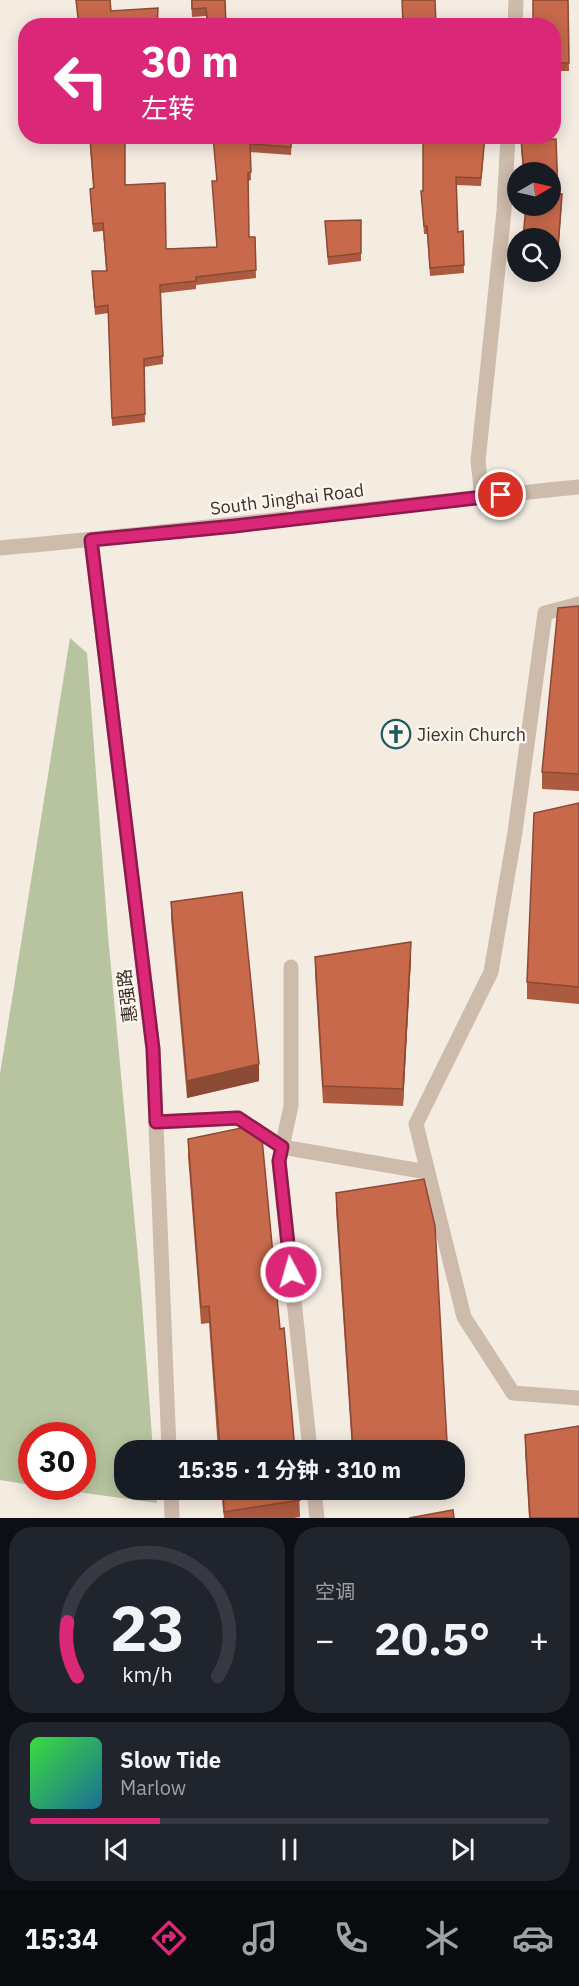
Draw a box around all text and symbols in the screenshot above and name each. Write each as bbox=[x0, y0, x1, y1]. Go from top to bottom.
text: 30 m bbox=[141, 34, 239, 89]
icon: left bbox=[42, 42, 120, 120]
text: 左转 bbox=[141, 90, 195, 125]
north arrow bbox=[507, 162, 561, 216]
map controls bbox=[507, 162, 561, 282]
button: search bbox=[507, 228, 561, 282]
pin bbox=[475, 469, 526, 520]
street label: South Jinghai Road bbox=[209, 478, 365, 520]
icon: arrive bbox=[484, 478, 517, 511]
church icon: Jiexin Church bbox=[380, 718, 412, 750]
place label: Jiexin Church bbox=[417, 723, 526, 746]
street label: 惠强路 bbox=[112, 968, 142, 1024]
position arrow bbox=[259, 1240, 323, 1304]
speed limit sign: 30 bbox=[18, 1422, 96, 1500]
text: 15:35 · 1 分钟 · 310 m bbox=[178, 1455, 401, 1484]
text: 空调 bbox=[315, 1578, 355, 1605]
text: 23 bbox=[110, 1587, 184, 1668]
text: 20.5° bbox=[374, 1609, 490, 1667]
text: − bbox=[315, 1618, 335, 1661]
text: + bbox=[529, 1618, 549, 1661]
text: km/h bbox=[122, 1660, 172, 1688]
text: Slow Tide bbox=[120, 1745, 221, 1774]
text: Marlow bbox=[120, 1774, 186, 1801]
icon: previous bbox=[100, 1833, 133, 1866]
icon: pause bbox=[273, 1833, 306, 1866]
icon: next bbox=[446, 1833, 479, 1866]
icon: directions bbox=[148, 1917, 190, 1959]
icon: music bbox=[239, 1917, 281, 1959]
icon: phone bbox=[330, 1917, 372, 1959]
icon: climate bbox=[421, 1917, 463, 1959]
icon: car bbox=[512, 1917, 554, 1959]
text: 15:34 bbox=[25, 1921, 98, 1956]

